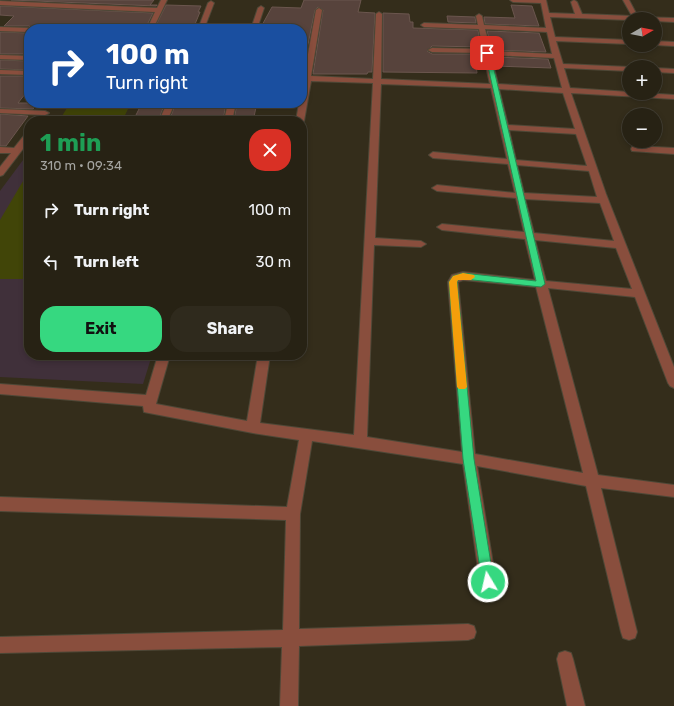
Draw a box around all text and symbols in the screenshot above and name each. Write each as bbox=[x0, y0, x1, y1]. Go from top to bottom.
north arrow bbox=[622, 12, 662, 52]
map controls bbox=[622, 12, 662, 148]
pin bbox=[470, 36, 504, 70]
text: 100 m bbox=[106, 38, 190, 71]
icon: right bbox=[40, 40, 92, 92]
icon: arrive bbox=[476, 42, 498, 64]
button: + bbox=[622, 60, 662, 100]
text: Turn right bbox=[106, 72, 188, 94]
button: − bbox=[622, 108, 662, 148]
text: 1 min bbox=[40, 129, 101, 157]
button: close bbox=[249, 129, 291, 171]
text: 310 m · 09:34 bbox=[40, 158, 122, 173]
icon: right bbox=[40, 199, 62, 221]
text: Turn right bbox=[74, 201, 149, 219]
text: 100 m bbox=[249, 201, 291, 219]
icon: left bbox=[40, 251, 62, 273]
text: Turn left bbox=[74, 253, 139, 271]
text: 30 m bbox=[255, 253, 291, 271]
button: Exit bbox=[40, 306, 162, 352]
button: Share bbox=[170, 306, 291, 352]
position arrow bbox=[467, 561, 509, 603]

